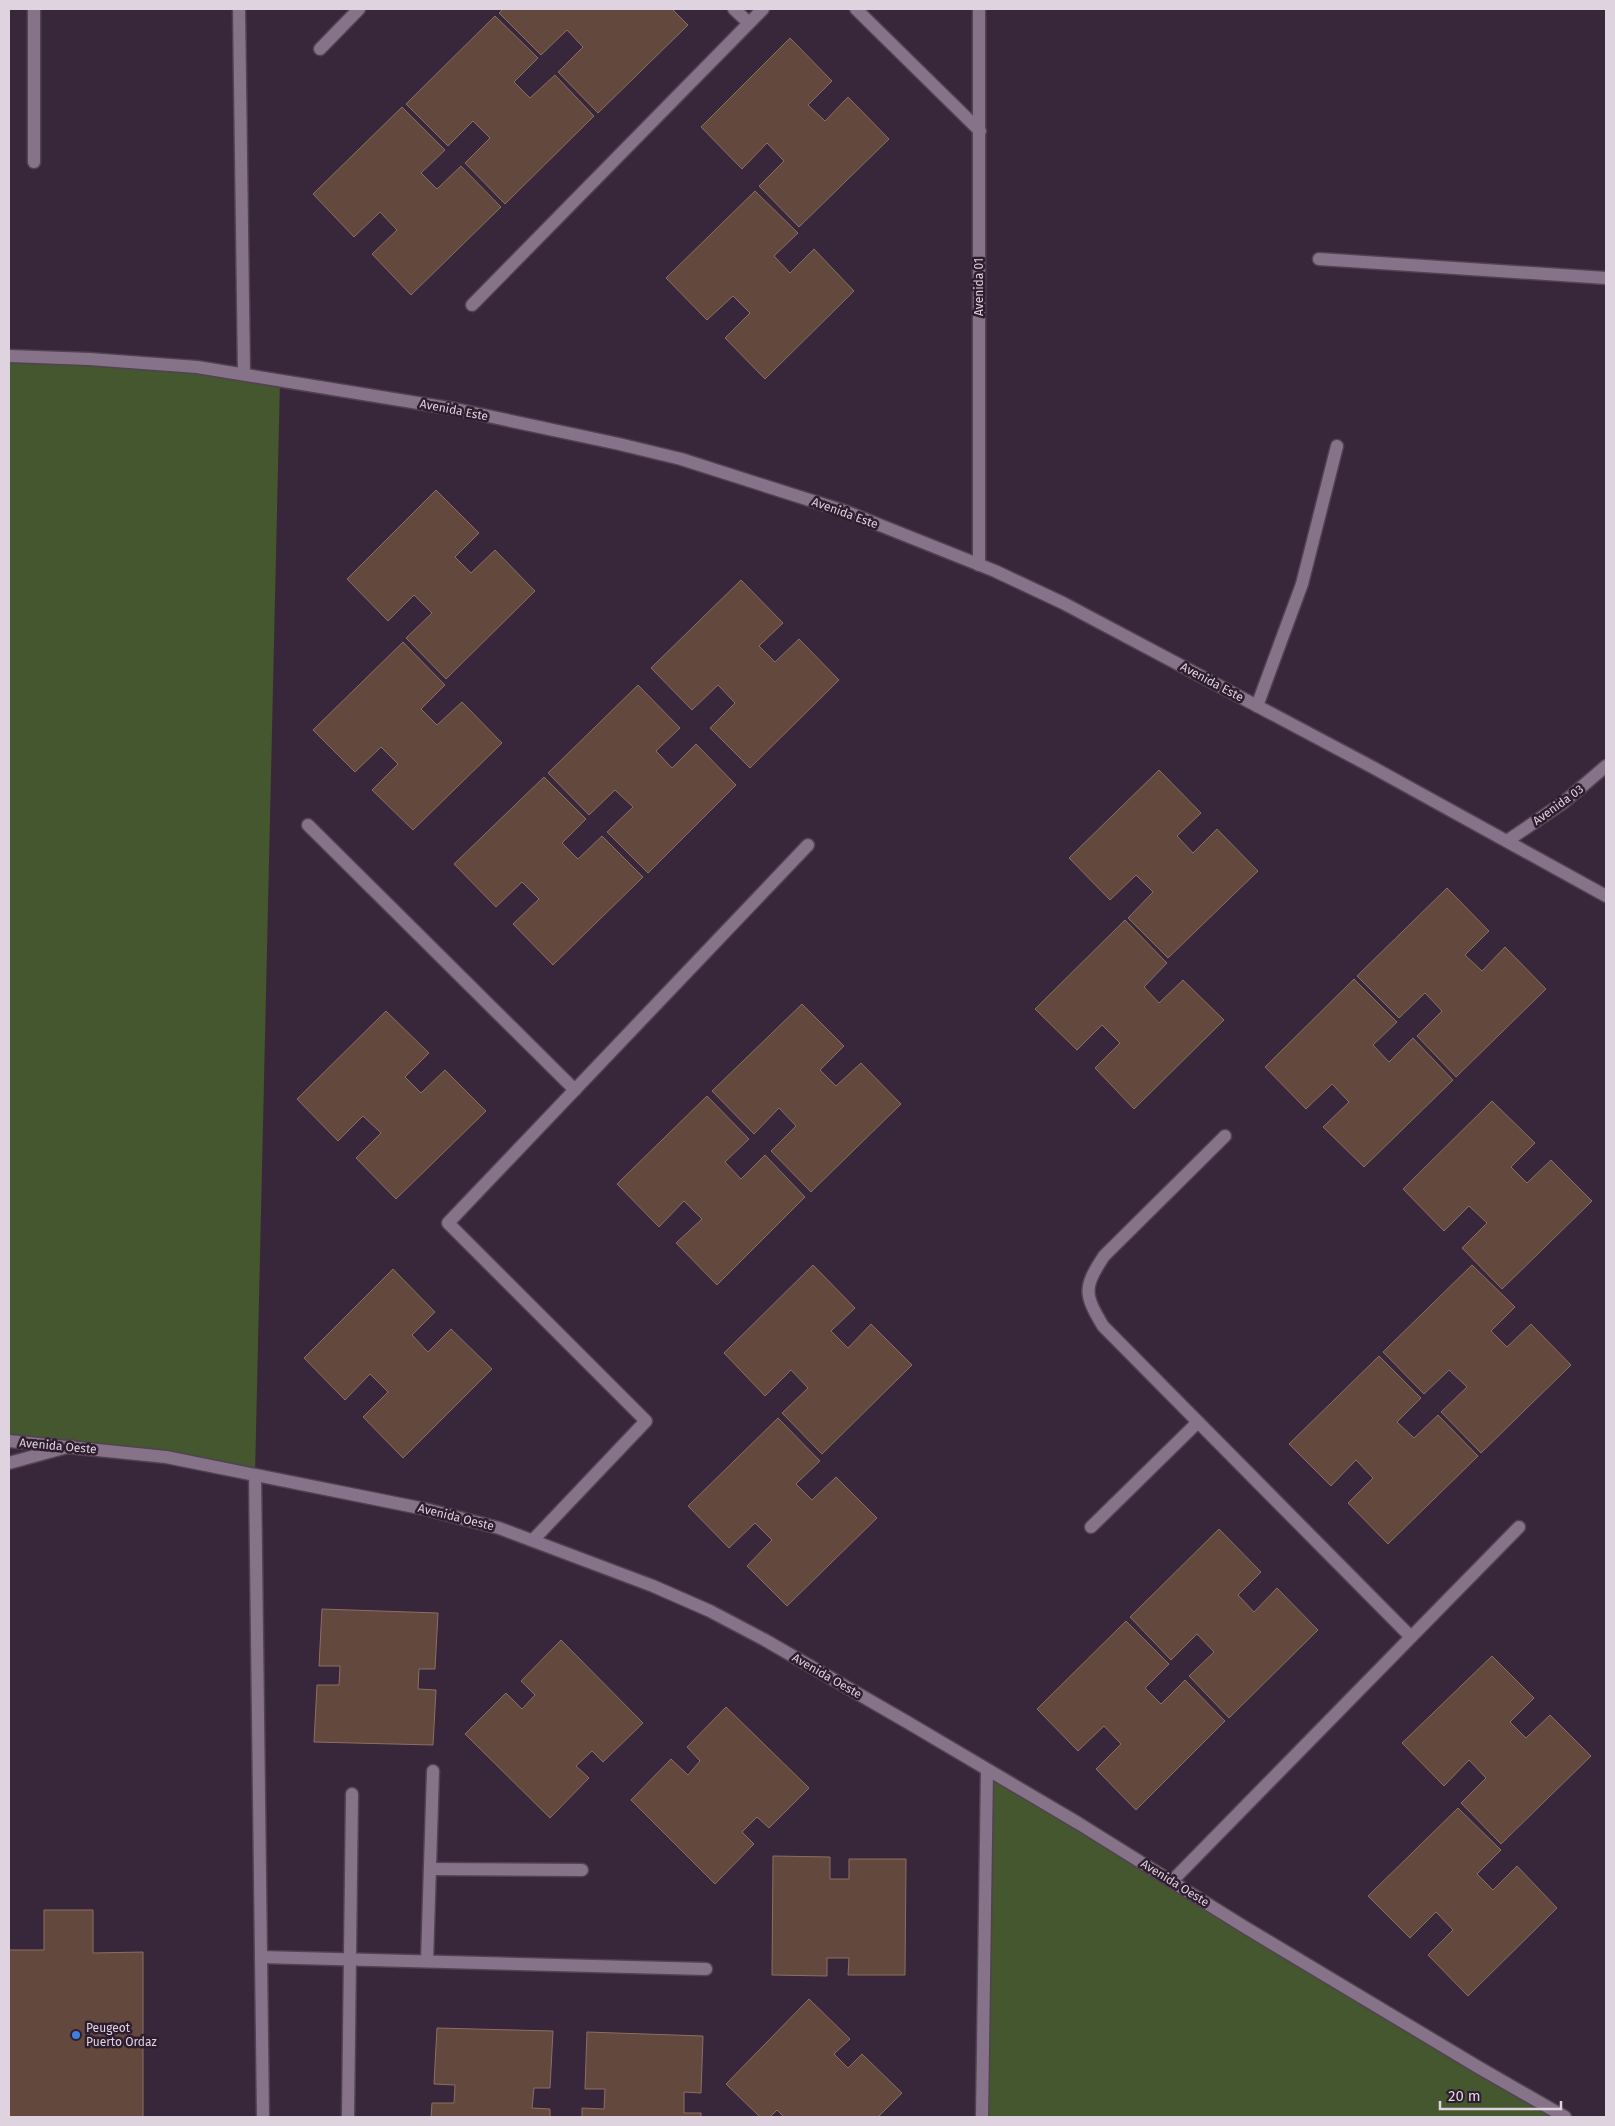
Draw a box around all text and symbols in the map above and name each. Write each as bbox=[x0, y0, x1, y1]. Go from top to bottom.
street label: Avenida 01 bbox=[972, 258, 986, 316]
street label: Avenida Este bbox=[419, 397, 489, 423]
street label: Avenida Este bbox=[810, 495, 880, 531]
street label: Avenida Este bbox=[1178, 660, 1246, 704]
street label: Avenida 03 bbox=[1530, 782, 1586, 828]
street label: Avenida Oeste bbox=[19, 1436, 97, 1456]
street label: Avenida Oeste bbox=[417, 1501, 495, 1533]
street label: Avenida Oeste bbox=[790, 1651, 864, 1701]
street label: Avenida Oeste bbox=[1138, 1856, 1212, 1910]
place label: Peugeot Puerto Ordaz bbox=[86, 2021, 157, 2049]
marker: Peugeot Puerto Ordaz bbox=[70, 2029, 82, 2041]
scale bar bbox=[1440, 2078, 1561, 2110]
text: 20 m bbox=[1448, 2087, 1481, 2105]

